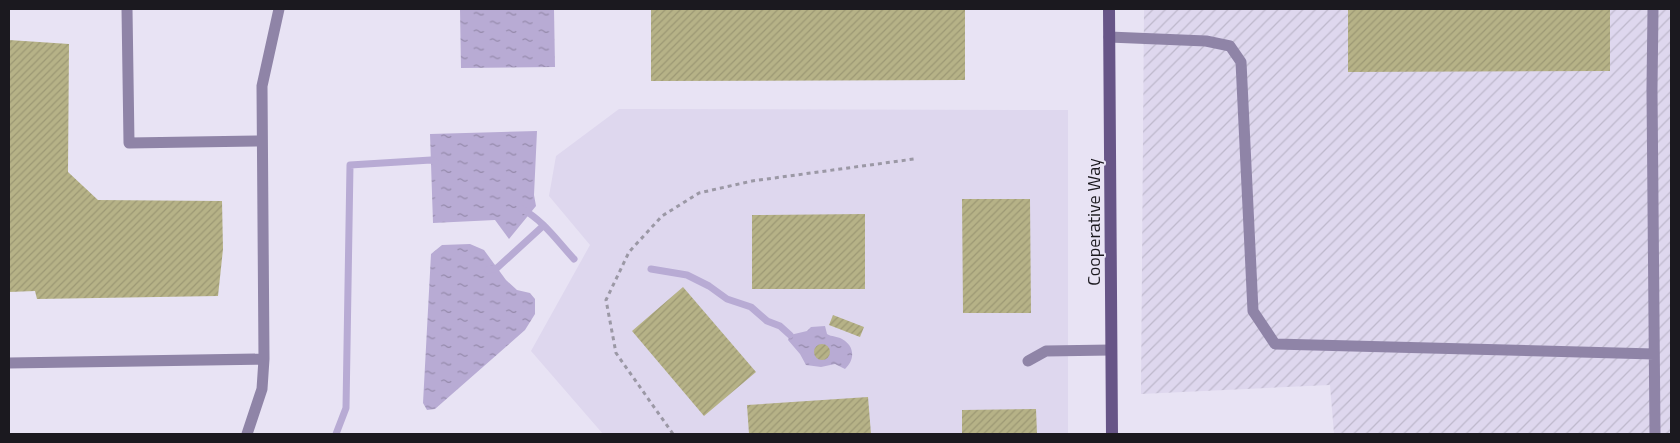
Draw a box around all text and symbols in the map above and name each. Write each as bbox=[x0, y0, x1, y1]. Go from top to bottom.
street label: Cooperative Way bbox=[1080, 158, 1107, 286]

